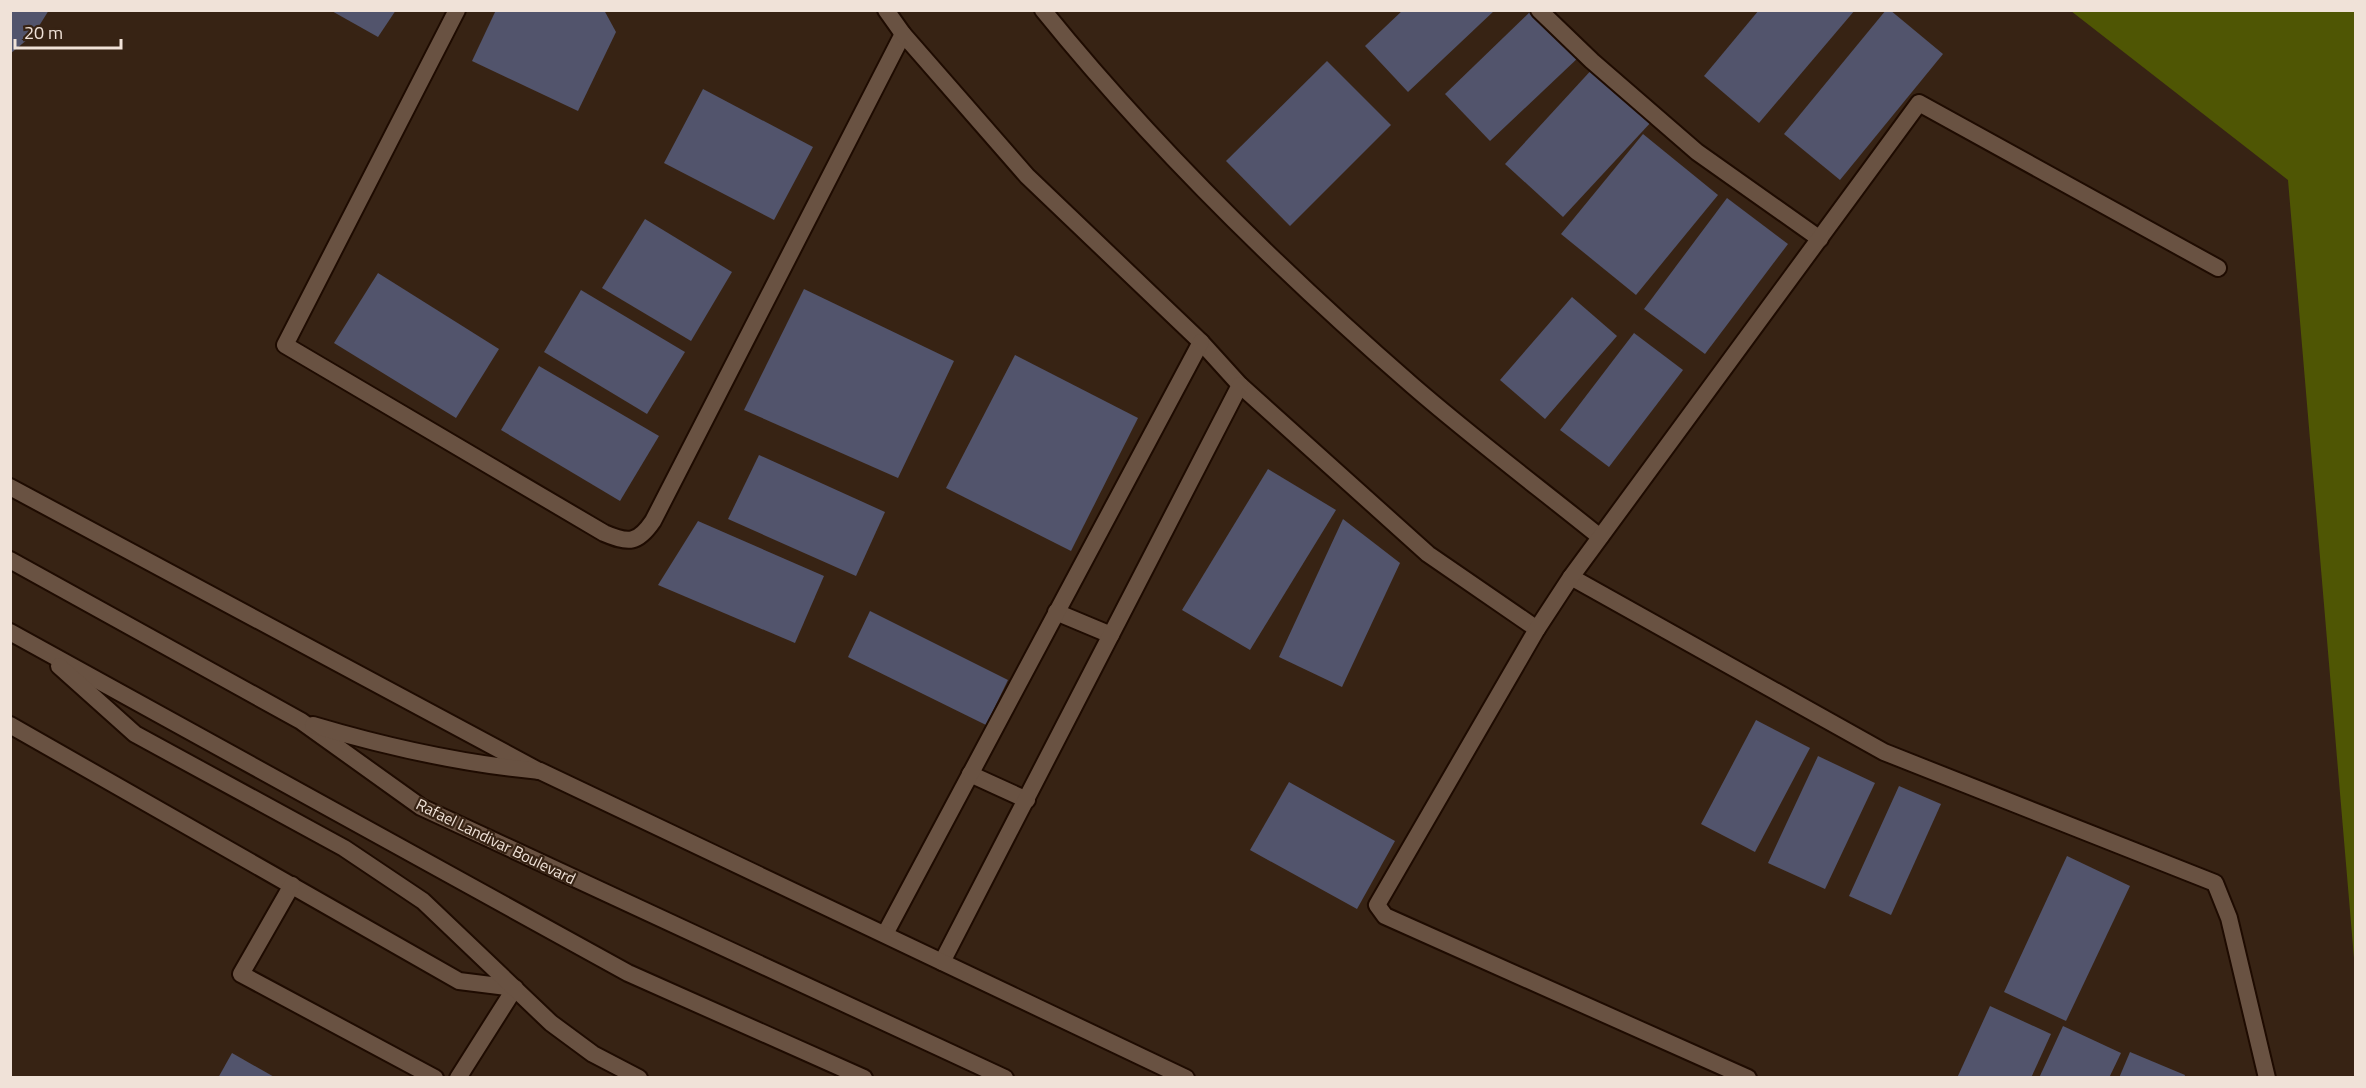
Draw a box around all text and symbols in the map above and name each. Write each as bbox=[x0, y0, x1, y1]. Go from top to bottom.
scale bar bbox=[15, 12, 122, 50]
text: 20 m bbox=[24, 19, 63, 46]
street label: Rafael Landivar Boulevard bbox=[412, 792, 580, 890]

